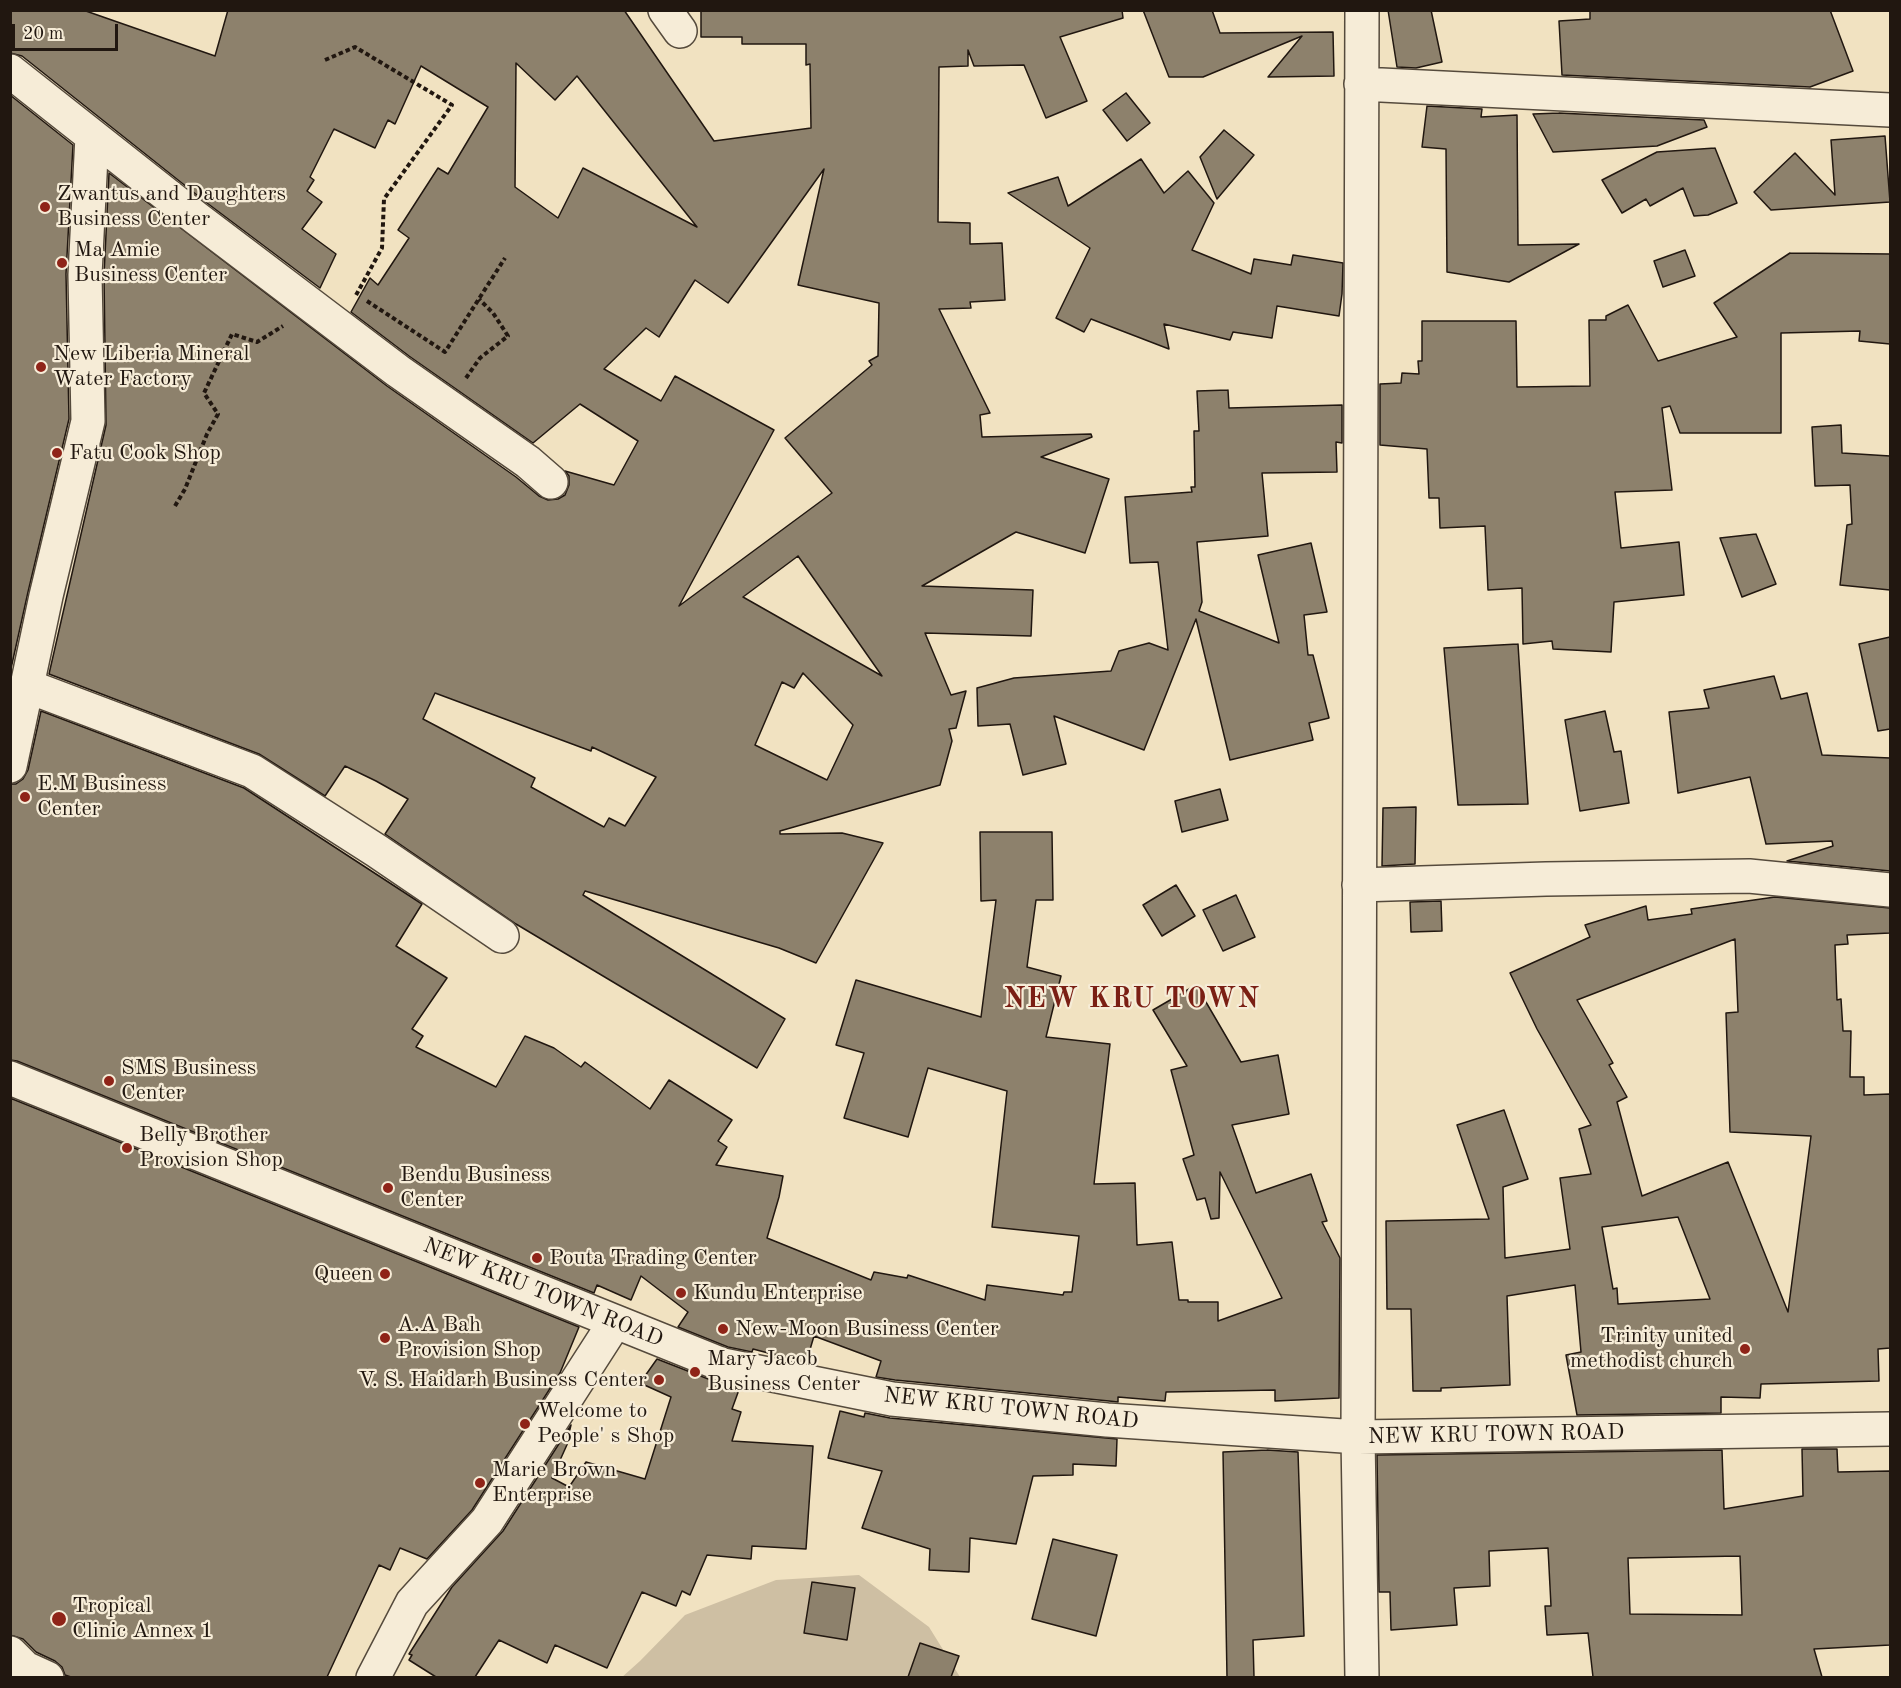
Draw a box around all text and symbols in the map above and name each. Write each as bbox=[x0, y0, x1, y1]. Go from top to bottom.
scale bar bbox=[15, 12, 122, 50]
text: 20 m bbox=[23, 25, 63, 43]
place label: Zwantus and Daughters Business Center bbox=[57, 181, 286, 232]
marker: Zwantus and Daughters Business Center bbox=[38, 200, 52, 214]
place label: Ma Amie Business Center bbox=[74, 237, 227, 288]
marker: Ma Amie Business Center bbox=[55, 256, 69, 270]
place label: New Liberia Mineral Water Factory bbox=[53, 341, 250, 392]
marker: New Liberia Mineral Water Factory bbox=[34, 360, 48, 374]
place label: Fatu Cook Shop bbox=[69, 440, 221, 466]
marker: Fatu Cook Shop bbox=[50, 446, 64, 460]
place label: E.M Business Center bbox=[37, 771, 166, 822]
marker: E.M Business Center bbox=[18, 790, 32, 804]
district label: NEW KRU TOWN bbox=[1004, 983, 1260, 1017]
place label: SMS Business Center bbox=[121, 1055, 256, 1106]
marker: SMS Business Center bbox=[102, 1074, 116, 1088]
place label: Belly Brother Provision Shop bbox=[139, 1122, 283, 1174]
marker: Belly Brother Provision Shop bbox=[120, 1141, 134, 1155]
place label: Bendu Business Center bbox=[400, 1162, 550, 1214]
marker: Bendu Business Center bbox=[381, 1181, 395, 1195]
street label: NEW KRU TOWN ROAD bbox=[419, 1233, 667, 1353]
place label: Pouta Trading Center bbox=[549, 1245, 757, 1271]
marker: Pouta Trading Center bbox=[530, 1251, 544, 1265]
place label: Queen bbox=[314, 1261, 373, 1287]
marker: Queen bbox=[378, 1267, 392, 1281]
place label: Kundu Enterprise bbox=[693, 1280, 863, 1306]
marker: Kundu Enterprise bbox=[674, 1286, 688, 1300]
place label: A.A Bah Provision Shop bbox=[397, 1312, 541, 1364]
place label: New-Moon Business Center bbox=[735, 1316, 999, 1342]
marker: New-Moon Business Center bbox=[716, 1322, 730, 1336]
place label: Trinity united methodist church bbox=[1570, 1323, 1733, 1374]
marker: A.A Bah Provision Shop bbox=[378, 1331, 392, 1345]
marker: Trinity united methodist church bbox=[1738, 1342, 1752, 1356]
place label: Mary Jacob Business Center bbox=[707, 1346, 860, 1398]
marker: Mary Jacob Business Center bbox=[688, 1365, 702, 1379]
place label: V. S. Haidarh Business Center bbox=[358, 1367, 647, 1393]
marker: V. S. Haidarh Business Center bbox=[652, 1373, 666, 1387]
street label: NEW KRU TOWN ROAD bbox=[882, 1382, 1140, 1436]
place label: Welcome to People' s Shop bbox=[537, 1398, 674, 1450]
marker: Welcome to People' s Shop bbox=[518, 1417, 532, 1431]
street label: NEW KRU TOWN ROAD bbox=[1368, 1420, 1624, 1450]
place label: Marie Brown Enterprise bbox=[492, 1457, 616, 1508]
marker: Marie Brown Enterprise bbox=[473, 1476, 487, 1490]
place label: Tropical Clinic Annex 1 bbox=[72, 1593, 213, 1645]
marker: Tropical Clinic Annex 1 bbox=[50, 1610, 68, 1628]

